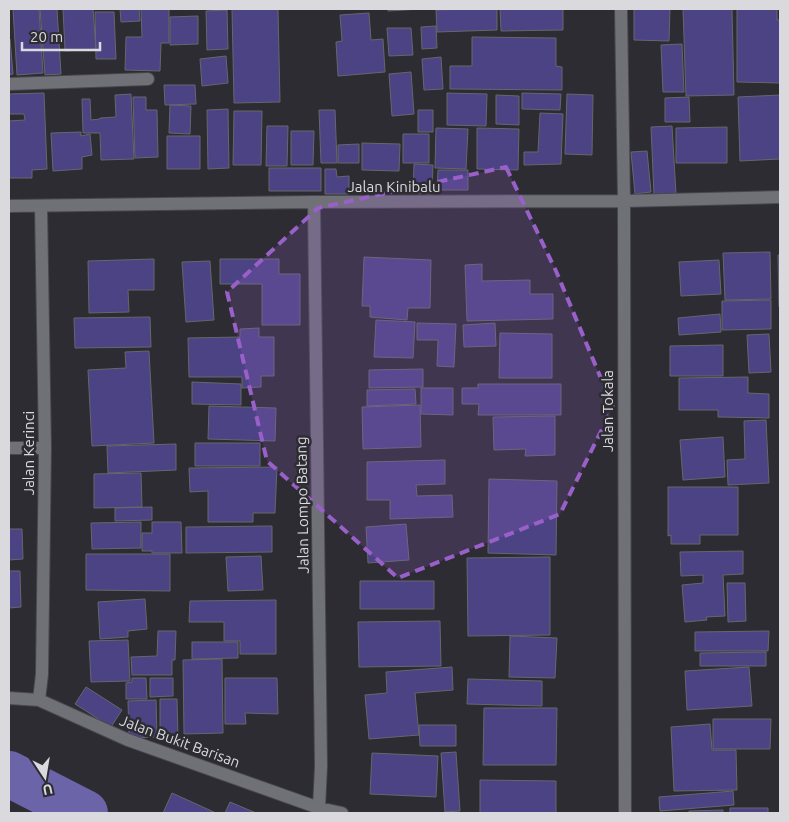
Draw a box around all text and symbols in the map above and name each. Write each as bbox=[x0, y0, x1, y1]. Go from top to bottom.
scale bar bbox=[22, 20, 100, 52]
text: 20 m bbox=[30, 28, 63, 45]
street label: Jalan Kinibalu bbox=[347, 178, 441, 195]
street label: Jalan Tokala bbox=[599, 370, 616, 452]
street label: Jalan Kerinci bbox=[20, 411, 37, 495]
street label: Jalan Lompo Batang bbox=[292, 436, 312, 574]
street label: Jalan Bukit Barisan bbox=[118, 711, 242, 771]
north arrow bbox=[20, 752, 70, 802]
text: U bbox=[41, 781, 54, 799]

